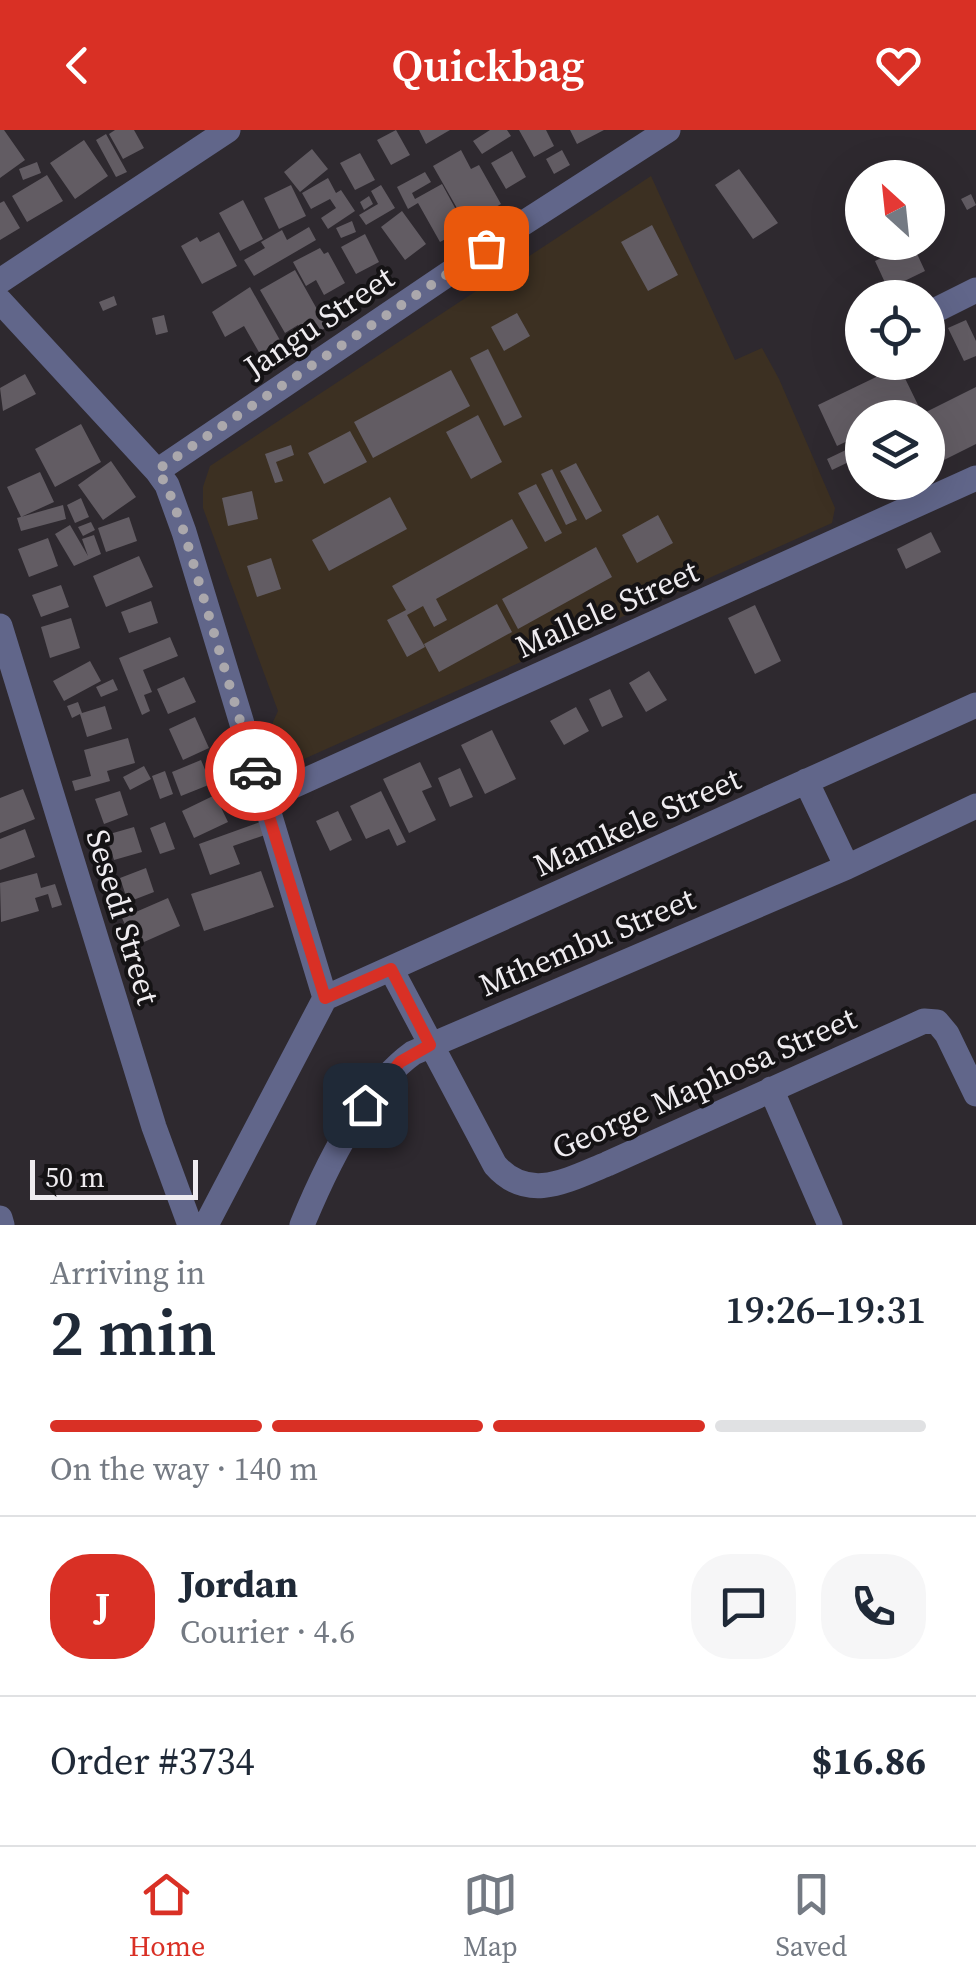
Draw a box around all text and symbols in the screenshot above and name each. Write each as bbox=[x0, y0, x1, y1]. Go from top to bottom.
text: Quickbag bbox=[391, 34, 585, 96]
icon: back bbox=[50, 38, 105, 93]
icon: heart bbox=[871, 38, 926, 93]
north arrow bbox=[845, 160, 945, 260]
map controls bbox=[845, 160, 945, 500]
pin bbox=[444, 206, 529, 291]
icon: bag bbox=[459, 221, 514, 276]
street label: Jangu Street bbox=[235, 255, 403, 389]
button: locate bbox=[845, 280, 945, 380]
button: layers bbox=[845, 400, 945, 500]
street label: Mallele Street bbox=[509, 549, 706, 669]
courier bbox=[205, 721, 305, 821]
icon: car bbox=[228, 744, 283, 799]
street label: Mamkele Street bbox=[527, 756, 748, 887]
street label: Sesedi Street bbox=[76, 824, 171, 1010]
street label: Mthembu Street bbox=[472, 877, 702, 1007]
street label: George Maphosa Street bbox=[545, 996, 863, 1170]
pin bbox=[323, 1063, 408, 1148]
icon: home bbox=[338, 1078, 393, 1133]
scale bar bbox=[30, 1155, 198, 1200]
text: 50 m bbox=[45, 1158, 105, 1196]
text: Arriving in bbox=[50, 1251, 205, 1295]
text: 19:26–19:31 bbox=[725, 1284, 926, 1336]
text: 2 min bbox=[50, 1288, 217, 1377]
text: On the way · 140 m bbox=[50, 1447, 318, 1491]
button: chat bbox=[691, 1554, 796, 1659]
button: phone bbox=[821, 1554, 926, 1659]
text: Jordan bbox=[180, 1558, 298, 1610]
text: J bbox=[95, 1580, 110, 1632]
text: Courier · 4.6 bbox=[180, 1610, 355, 1654]
text: Order #3734 bbox=[50, 1735, 254, 1787]
text: $16.86 bbox=[812, 1735, 926, 1787]
tab: Home bbox=[129, 1867, 205, 1965]
tab: Map bbox=[463, 1867, 518, 1965]
tab: Saved bbox=[775, 1867, 847, 1965]

